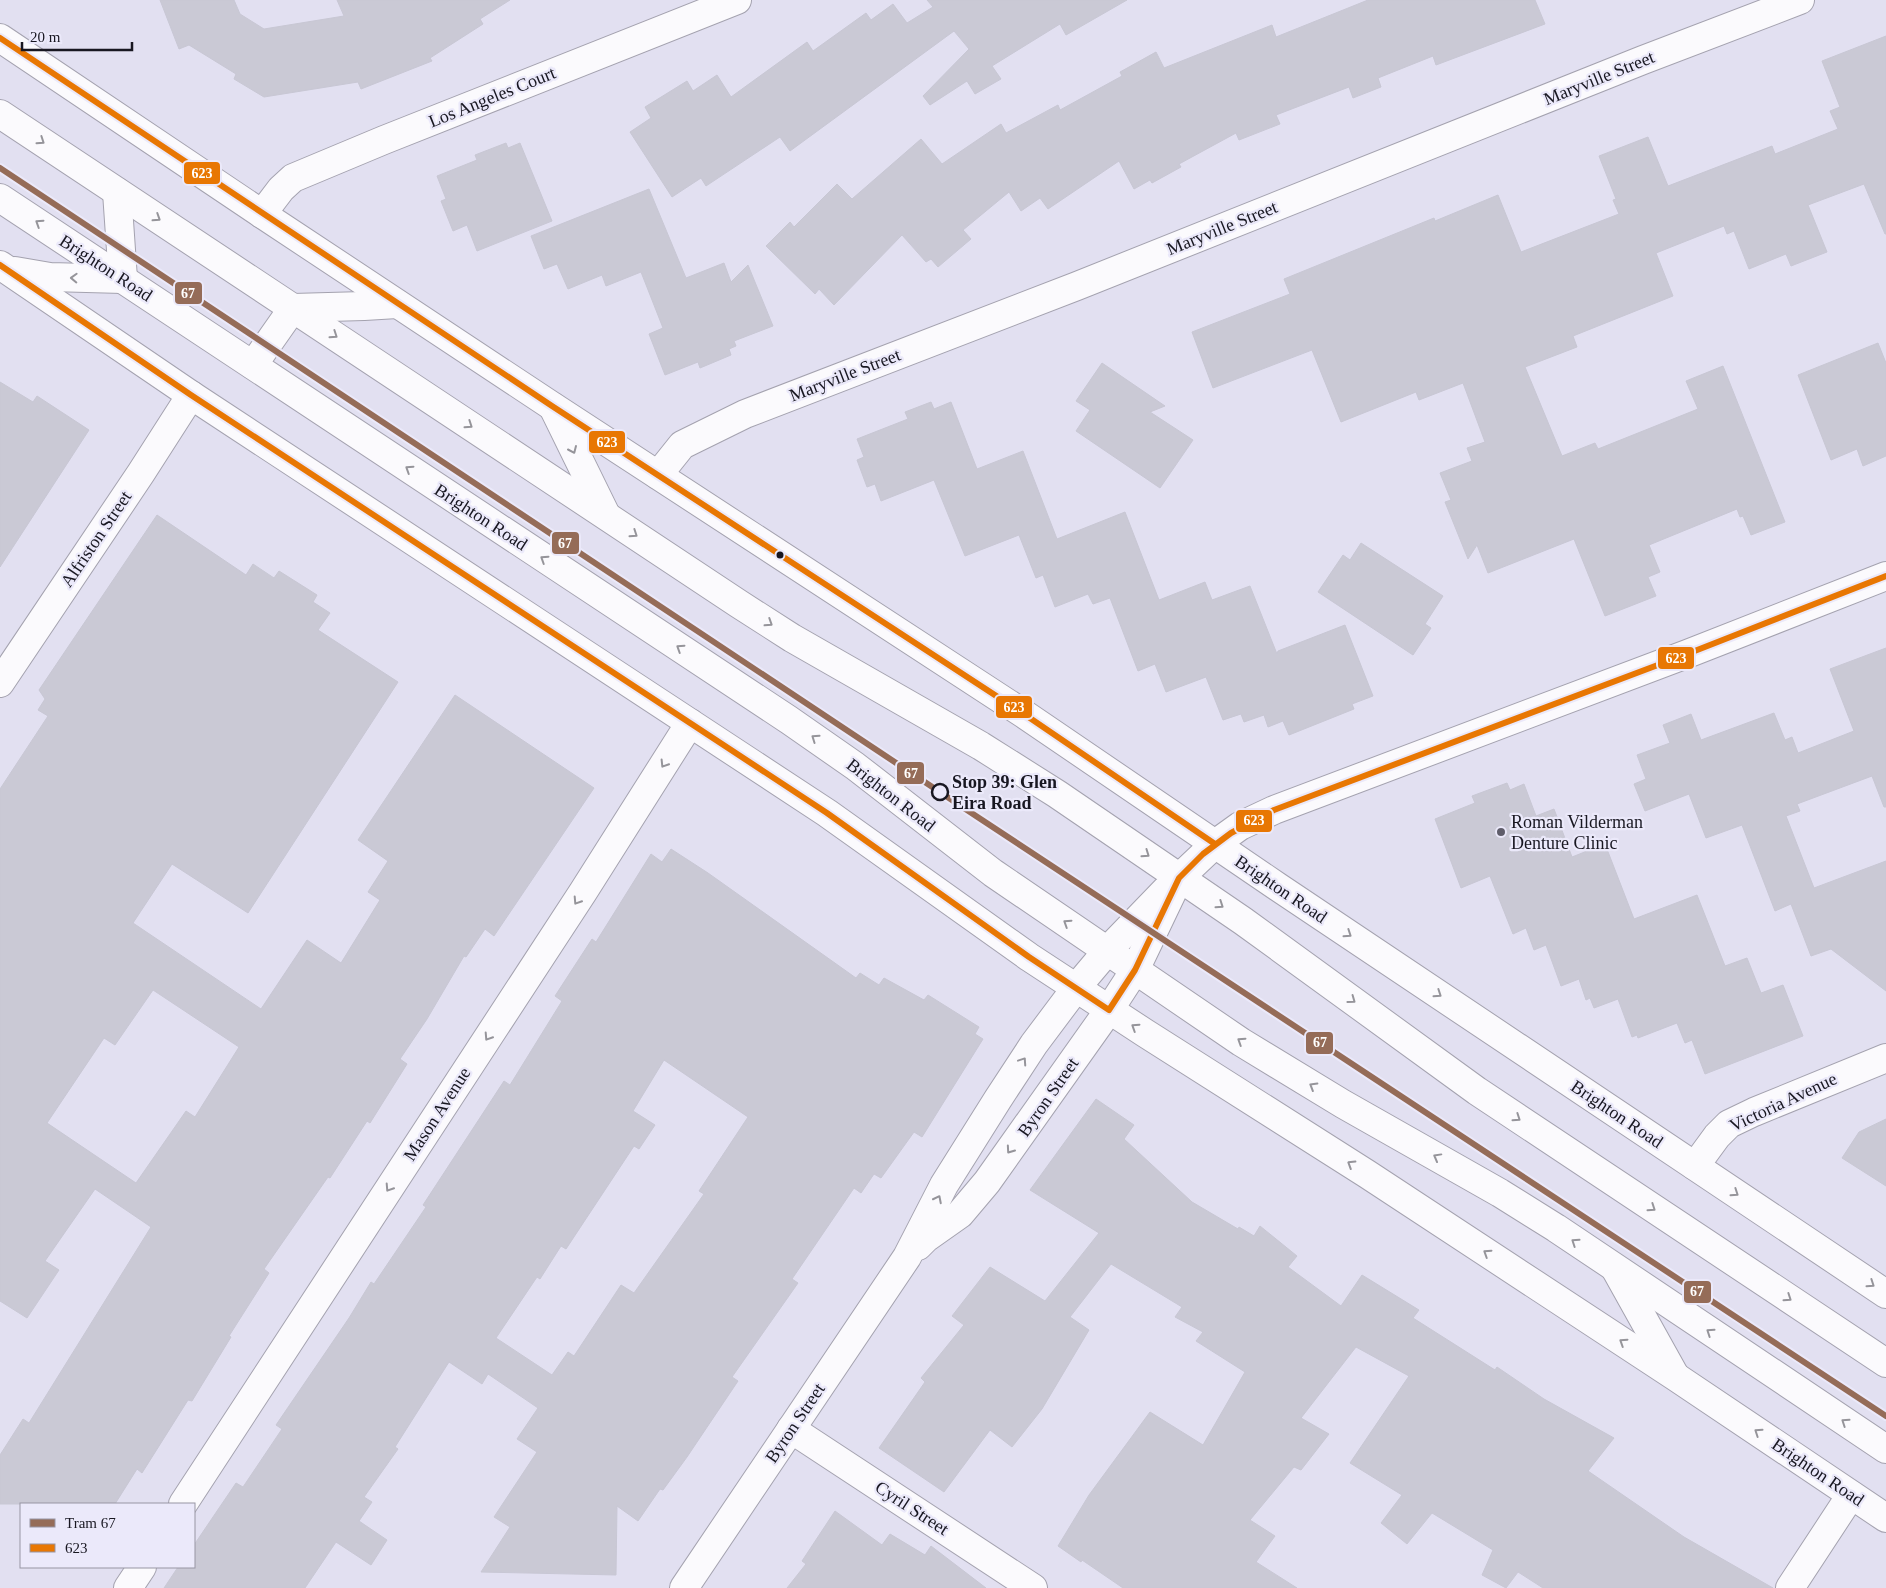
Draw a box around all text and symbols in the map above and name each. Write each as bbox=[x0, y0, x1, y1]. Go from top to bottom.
scale bar bbox=[22, 20, 132, 52]
text: 20 m bbox=[30, 29, 61, 45]
street label: Maryville Street bbox=[1541, 47, 1657, 109]
street label: Los Angeles Court bbox=[426, 62, 558, 132]
one-way arrow bbox=[35, 135, 44, 144]
line badge: 623 bbox=[183, 161, 221, 185]
text: 623 bbox=[192, 166, 213, 181]
street label: Maryville Street bbox=[1164, 197, 1280, 259]
one-way arrow bbox=[152, 212, 161, 222]
one-way arrow bbox=[35, 220, 44, 230]
street label: Brighton Road bbox=[56, 231, 156, 305]
one-way arrow bbox=[70, 273, 78, 283]
line badge: 67 bbox=[174, 281, 203, 305]
text: 67 bbox=[181, 286, 195, 301]
one-way arrow bbox=[328, 329, 337, 338]
street label: Maryville Street bbox=[787, 345, 903, 405]
one-way arrow bbox=[464, 418, 473, 428]
line badge: 623 bbox=[588, 430, 626, 454]
text: 623 bbox=[597, 435, 618, 450]
one-way arrow bbox=[567, 445, 578, 454]
one-way arrow bbox=[405, 466, 414, 475]
street label: Brighton Road bbox=[431, 480, 531, 554]
street label: Alfriston Street bbox=[57, 487, 135, 591]
one-way arrow bbox=[628, 528, 637, 537]
line badge: 67 bbox=[551, 531, 580, 555]
text: 67 bbox=[558, 536, 572, 551]
unlabelled marker bbox=[775, 550, 785, 560]
one-way arrow bbox=[541, 555, 550, 565]
one-way arrow bbox=[764, 617, 773, 627]
one-way arrow bbox=[676, 645, 686, 654]
line badge: 623 bbox=[1657, 646, 1695, 670]
text: 623 bbox=[1666, 651, 1687, 666]
line badge: 623 bbox=[995, 695, 1033, 719]
text: 623 bbox=[1004, 700, 1025, 715]
one-way arrow bbox=[811, 735, 821, 744]
street label: Brighton Road bbox=[843, 754, 939, 836]
one-way arrow bbox=[660, 759, 670, 768]
line badge: 67 bbox=[896, 761, 925, 785]
text: 67 bbox=[904, 766, 918, 781]
place label: Stop 39: Glen Eira Road bbox=[952, 772, 1057, 813]
marker: Stop 39: Glen Eira Road bbox=[931, 783, 949, 801]
line badge: 623 bbox=[1235, 809, 1273, 833]
place label: Roman Vilderman Denture Clinic bbox=[1511, 812, 1643, 853]
text: 623 bbox=[1244, 813, 1265, 828]
marker: Roman Vilderman Denture Clinic bbox=[1495, 826, 1507, 838]
one-way arrow bbox=[1140, 848, 1150, 857]
street label: Brighton Road bbox=[1231, 851, 1331, 927]
one-way arrow bbox=[573, 896, 583, 905]
one-way arrow bbox=[1214, 899, 1224, 908]
one-way arrow bbox=[1063, 920, 1072, 929]
one-way arrow bbox=[1342, 928, 1352, 937]
one-way arrow bbox=[1432, 988, 1441, 997]
one-way arrow bbox=[1346, 994, 1356, 1003]
one-way arrow bbox=[1131, 1024, 1141, 1033]
line badge: 67 bbox=[1305, 1031, 1334, 1055]
one-way arrow bbox=[484, 1032, 494, 1041]
text: 67 bbox=[1313, 1035, 1327, 1050]
one-way arrow bbox=[1237, 1038, 1246, 1048]
street label: Byron Street bbox=[1014, 1054, 1082, 1140]
one-way arrow bbox=[1017, 1057, 1026, 1067]
street label: Mason Avenue bbox=[399, 1064, 475, 1164]
street label: Victoria Avenue bbox=[1726, 1068, 1840, 1136]
street label: Brighton Road bbox=[1567, 1076, 1667, 1152]
one-way arrow bbox=[1309, 1082, 1318, 1092]
one-way arrow bbox=[1512, 1111, 1521, 1121]
one-way arrow bbox=[1008, 1144, 1016, 1153]
one-way arrow bbox=[1433, 1153, 1442, 1163]
one-way arrow bbox=[1347, 1161, 1356, 1171]
one-way arrow bbox=[386, 1182, 395, 1192]
one-way arrow bbox=[1730, 1187, 1739, 1197]
one-way arrow bbox=[931, 1195, 942, 1204]
one-way arrow bbox=[1647, 1202, 1656, 1211]
one-way arrow bbox=[1571, 1239, 1581, 1248]
one-way arrow bbox=[1483, 1250, 1493, 1259]
one-way arrow bbox=[1865, 1277, 1874, 1287]
line badge: 67 bbox=[1683, 1280, 1712, 1304]
text: 67 bbox=[1690, 1284, 1704, 1299]
one-way arrow bbox=[1783, 1291, 1792, 1301]
one-way arrow bbox=[1706, 1329, 1716, 1338]
one-way arrow bbox=[1619, 1339, 1628, 1349]
street label: Byron Street bbox=[761, 1379, 829, 1467]
one-way arrow bbox=[1842, 1419, 1851, 1428]
one-way arrow bbox=[1754, 1429, 1764, 1438]
street label: Brighton Road bbox=[1768, 1434, 1868, 1510]
street label: Cyril Street bbox=[872, 1477, 952, 1539]
legend bbox=[20, 1503, 195, 1568]
text: Tram 67 bbox=[65, 1515, 116, 1531]
text: 623 bbox=[65, 1540, 88, 1556]

